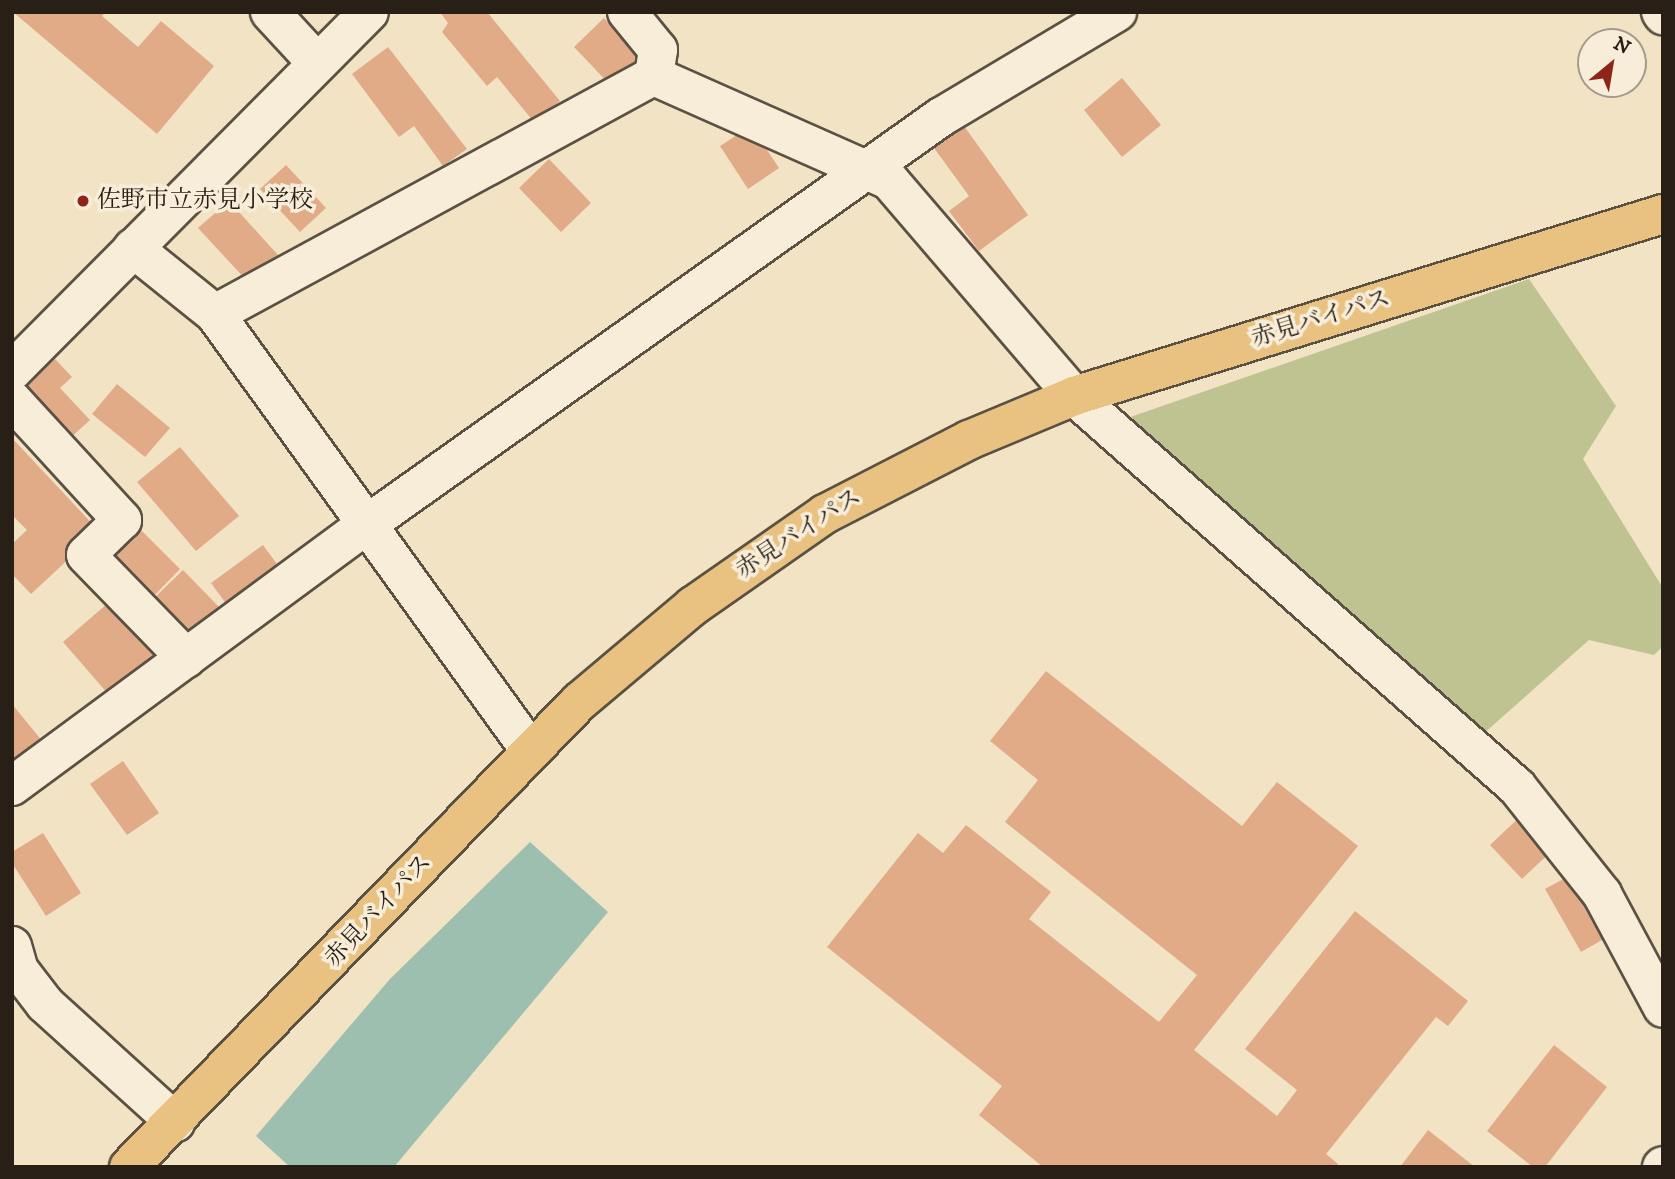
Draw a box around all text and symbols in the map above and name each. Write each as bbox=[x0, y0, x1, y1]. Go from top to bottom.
north arrow bbox=[1577, 28, 1647, 98]
text: N bbox=[1609, 32, 1634, 60]
place label: 佐野市立赤見小学校 bbox=[97, 187, 313, 215]
marker: 佐野市立赤見小学校 bbox=[75, 193, 91, 209]
street label: 赤見バイパス bbox=[1248, 284, 1394, 354]
street label: 赤見バイパス bbox=[731, 483, 867, 585]
street label: 赤見バイパス bbox=[319, 849, 439, 973]

